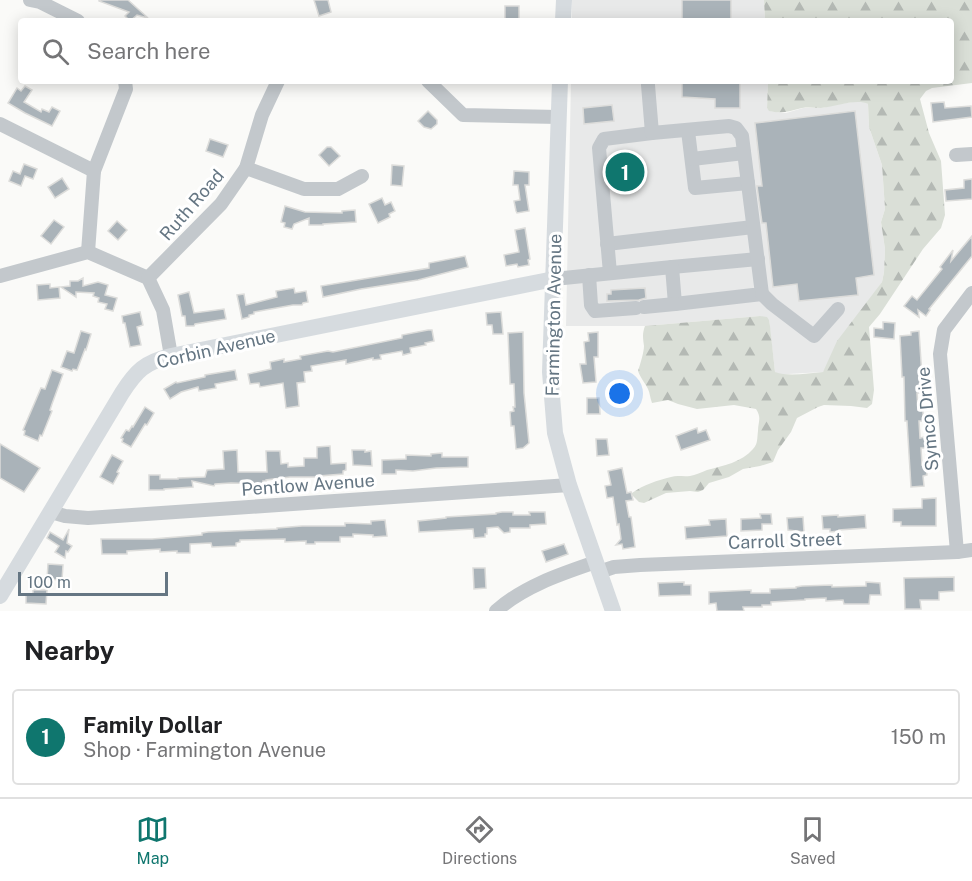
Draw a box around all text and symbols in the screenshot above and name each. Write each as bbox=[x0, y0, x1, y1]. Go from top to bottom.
search box bbox=[18, 18, 954, 84]
icon: search bbox=[39, 35, 72, 68]
text: Search here bbox=[87, 38, 211, 64]
pin: 1 bbox=[606, 150, 644, 195]
street label: Ruth Road bbox=[155, 165, 228, 244]
street label: Farmington Avenue bbox=[542, 233, 565, 397]
street label: Corbin Avenue bbox=[154, 325, 277, 372]
street label: Symco Drive bbox=[912, 366, 943, 472]
your location bbox=[605, 379, 634, 408]
street label: Pentlow Avenue bbox=[241, 469, 375, 500]
street label: Carroll Street bbox=[728, 528, 842, 553]
scale bar bbox=[18, 569, 168, 596]
text: 100 m bbox=[27, 573, 71, 592]
text: Nearby bbox=[24, 635, 114, 666]
text: Family Dollar bbox=[83, 712, 222, 738]
text: 1 bbox=[41, 725, 50, 749]
text: 150 m bbox=[891, 725, 946, 749]
text: Shop · Farmington Avenue bbox=[83, 738, 326, 762]
tab: Map bbox=[136, 813, 169, 868]
tab: Directions bbox=[442, 813, 517, 868]
tab: Saved bbox=[790, 813, 836, 868]

